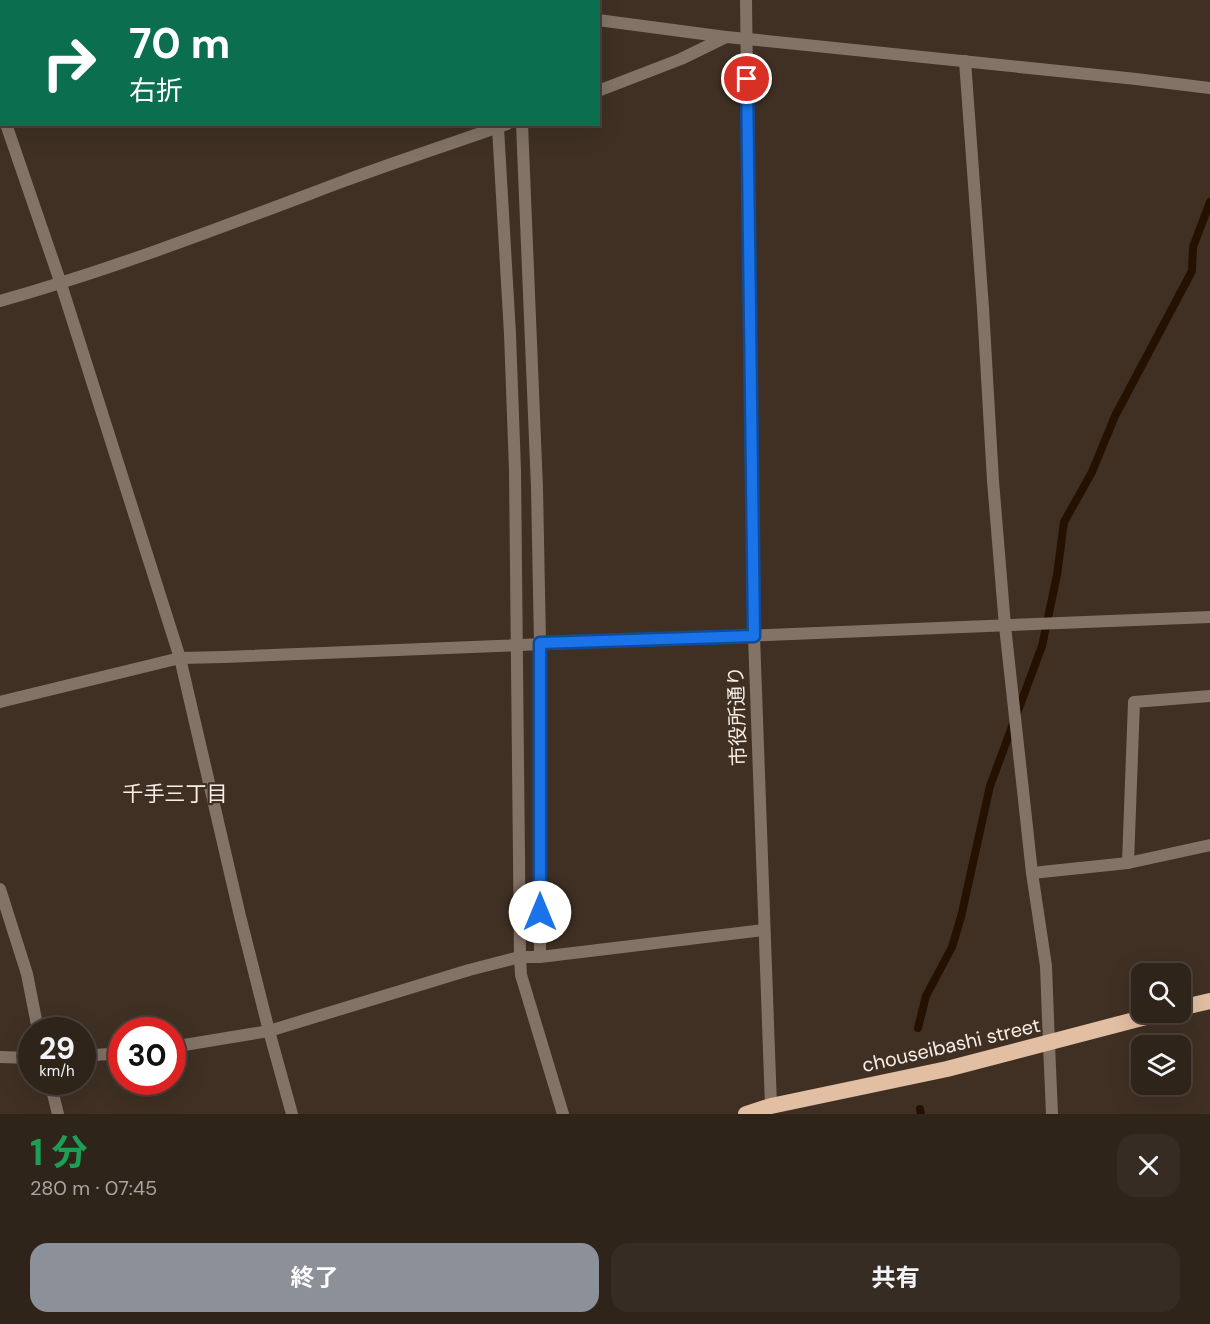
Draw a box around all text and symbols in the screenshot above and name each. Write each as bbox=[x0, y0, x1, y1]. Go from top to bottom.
text: 70 m bbox=[129, 16, 230, 71]
icon: right bbox=[30, 24, 108, 102]
pin bbox=[721, 53, 772, 104]
icon: arrive bbox=[730, 62, 763, 95]
text: 右折 bbox=[129, 73, 183, 108]
street label: 市役所通り bbox=[722, 666, 752, 766]
district label: 千手三丁目 bbox=[123, 780, 228, 808]
position arrow bbox=[508, 880, 572, 944]
map controls bbox=[1131, 963, 1191, 1095]
button: search bbox=[1131, 963, 1191, 1023]
street label: chouseibashi street bbox=[859, 1012, 1043, 1078]
speed limit sign: 30 bbox=[108, 1017, 186, 1095]
text: 29 bbox=[39, 1029, 75, 1068]
button: layers bbox=[1131, 1035, 1191, 1095]
text: km/h bbox=[39, 1061, 75, 1081]
text: 1 分 bbox=[30, 1129, 88, 1176]
button: close bbox=[1117, 1134, 1180, 1197]
text: 280 m · 07:45 bbox=[30, 1175, 157, 1201]
button: 終了 bbox=[30, 1243, 599, 1312]
button: 共有 bbox=[611, 1243, 1180, 1312]

